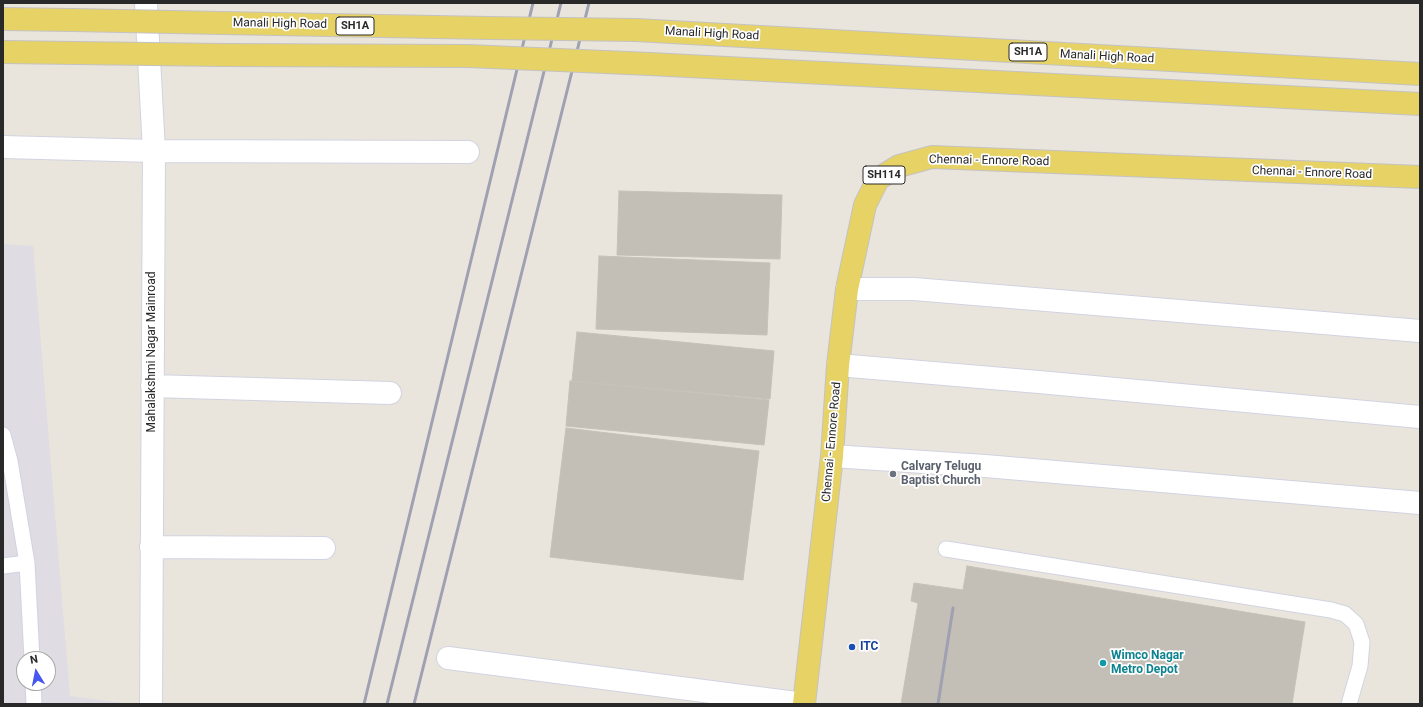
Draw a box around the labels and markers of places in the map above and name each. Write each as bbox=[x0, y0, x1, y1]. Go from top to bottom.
place label: Calvary Telugu Baptist Church bbox=[901, 460, 981, 488]
marker: Calvary Telugu Baptist Church bbox=[888, 469, 898, 479]
place label: ITC bbox=[860, 640, 878, 654]
marker: ITC bbox=[847, 642, 857, 652]
place label: Wimco Nagar Metro Depot bbox=[1111, 649, 1184, 677]
marker: Wimco Nagar Metro Depot bbox=[1098, 658, 1108, 668]

